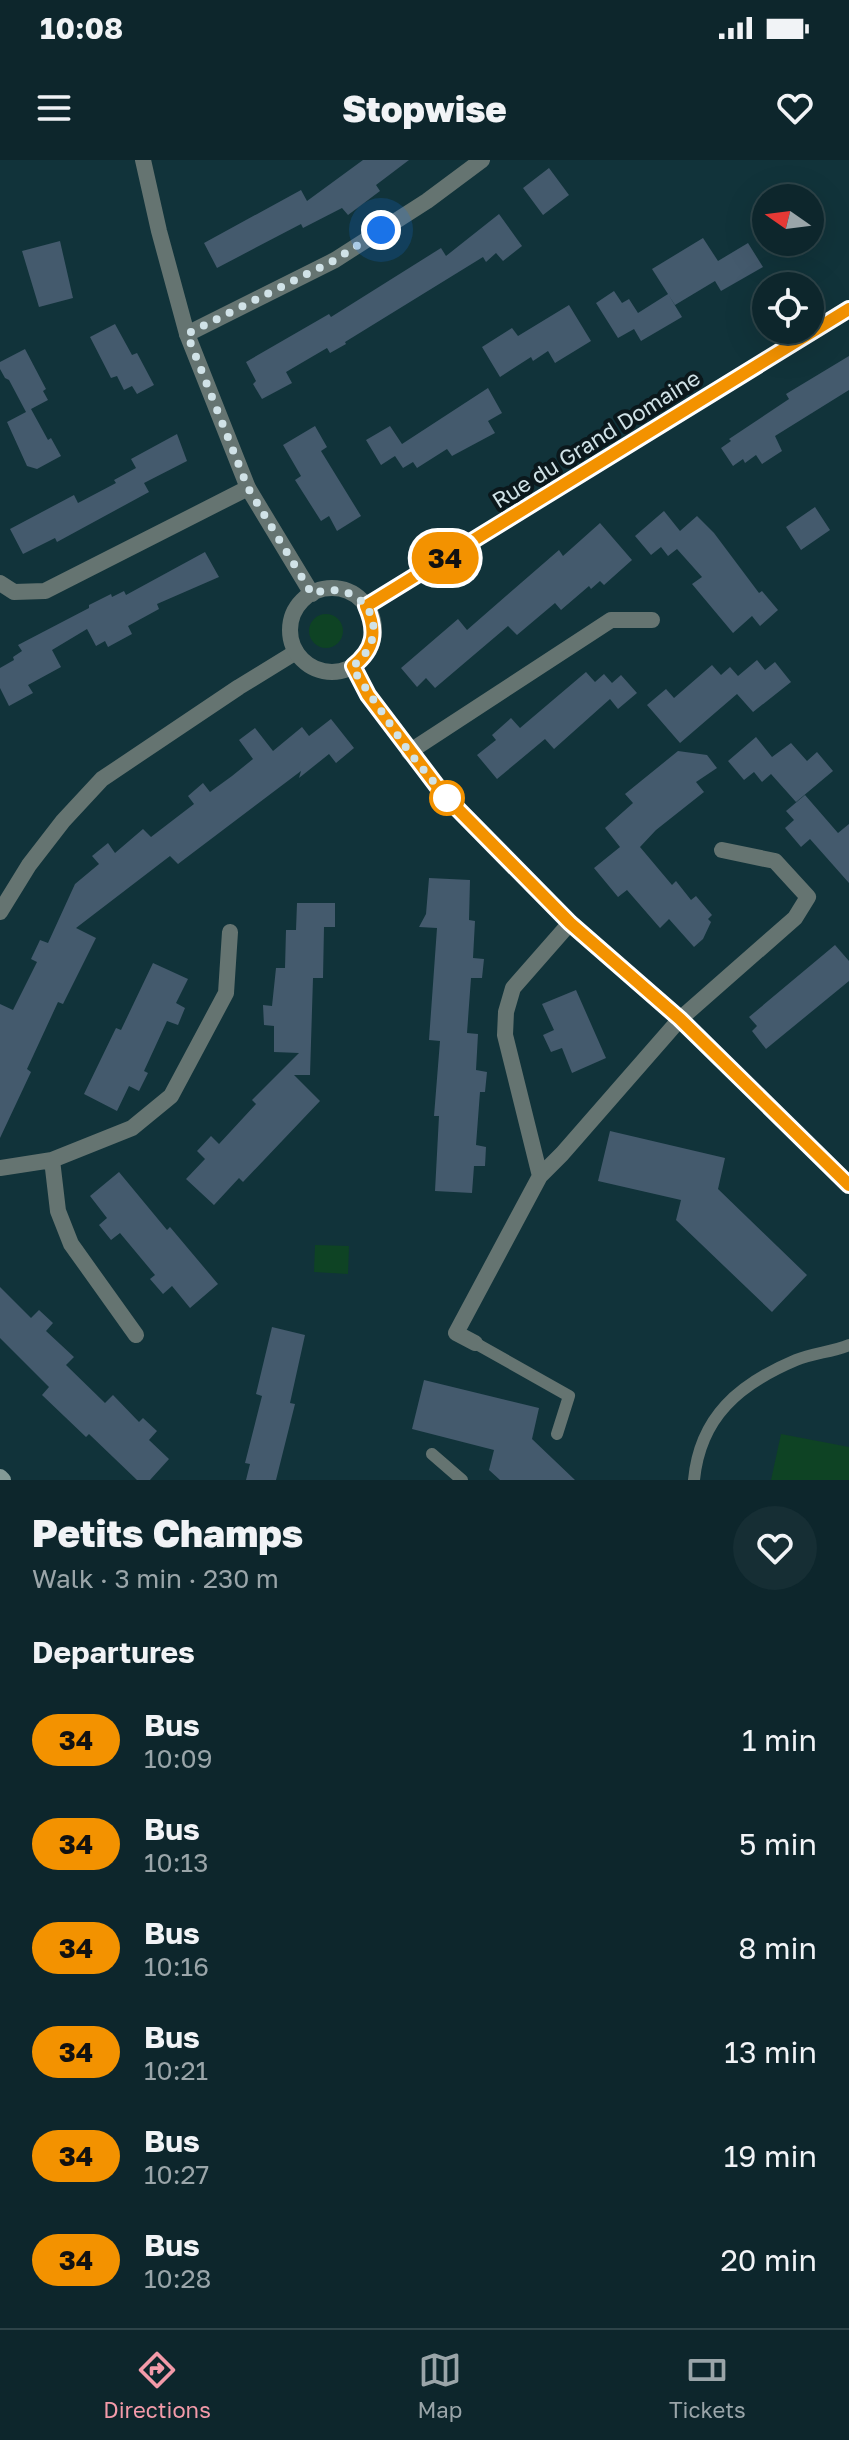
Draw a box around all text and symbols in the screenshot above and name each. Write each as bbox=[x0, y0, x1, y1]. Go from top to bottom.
text: 10:08 bbox=[40, 10, 123, 46]
icon: menu bbox=[32, 86, 76, 130]
icon: heart bbox=[773, 86, 817, 130]
text: Stopwise bbox=[342, 87, 507, 130]
north arrow bbox=[752, 184, 824, 256]
map controls bbox=[752, 184, 824, 344]
your location bbox=[361, 210, 401, 250]
button: locate bbox=[752, 272, 824, 344]
street label: Rue du Grand Domaine bbox=[487, 364, 705, 514]
line badge: 34 bbox=[409, 532, 481, 584]
text: 34 bbox=[428, 541, 462, 574]
unlabelled marker bbox=[430, 781, 464, 815]
button: heart bbox=[733, 1506, 817, 1590]
text: Petits Champs bbox=[32, 1510, 303, 1555]
text: Walk · 3 min · 230 m bbox=[32, 1563, 279, 1594]
text: Departures bbox=[32, 1634, 195, 1670]
text: Bus bbox=[144, 1707, 200, 1743]
text: 1 min bbox=[742, 1722, 817, 1758]
text: 34 bbox=[59, 1723, 93, 1756]
text: 10:09 bbox=[144, 1743, 212, 1774]
text: Bus bbox=[144, 1811, 200, 1847]
text: 5 min bbox=[739, 1826, 817, 1862]
text: 34 bbox=[59, 1827, 93, 1860]
text: 10:13 bbox=[144, 1847, 208, 1878]
text: Bus bbox=[144, 1915, 200, 1951]
text: 8 min bbox=[738, 1930, 817, 1966]
text: 34 bbox=[59, 1931, 93, 1964]
text: 10:16 bbox=[144, 1951, 209, 1982]
text: Bus bbox=[144, 2019, 200, 2055]
text: 13 min bbox=[724, 2034, 817, 2070]
text: 34 bbox=[59, 2035, 93, 2068]
text: 10:21 bbox=[144, 2055, 208, 2086]
text: Bus bbox=[144, 2123, 200, 2159]
text: 19 min bbox=[724, 2138, 817, 2174]
text: 34 bbox=[59, 2139, 93, 2172]
text: 10:27 bbox=[144, 2159, 209, 2190]
text: Bus bbox=[144, 2227, 200, 2263]
text: 20 min bbox=[720, 2242, 817, 2278]
text: 34 bbox=[59, 2243, 93, 2276]
text: 10:28 bbox=[144, 2263, 211, 2294]
tab: Directions bbox=[103, 2348, 211, 2423]
tab: Map bbox=[417, 2348, 462, 2423]
tab: Tickets bbox=[669, 2348, 746, 2423]

